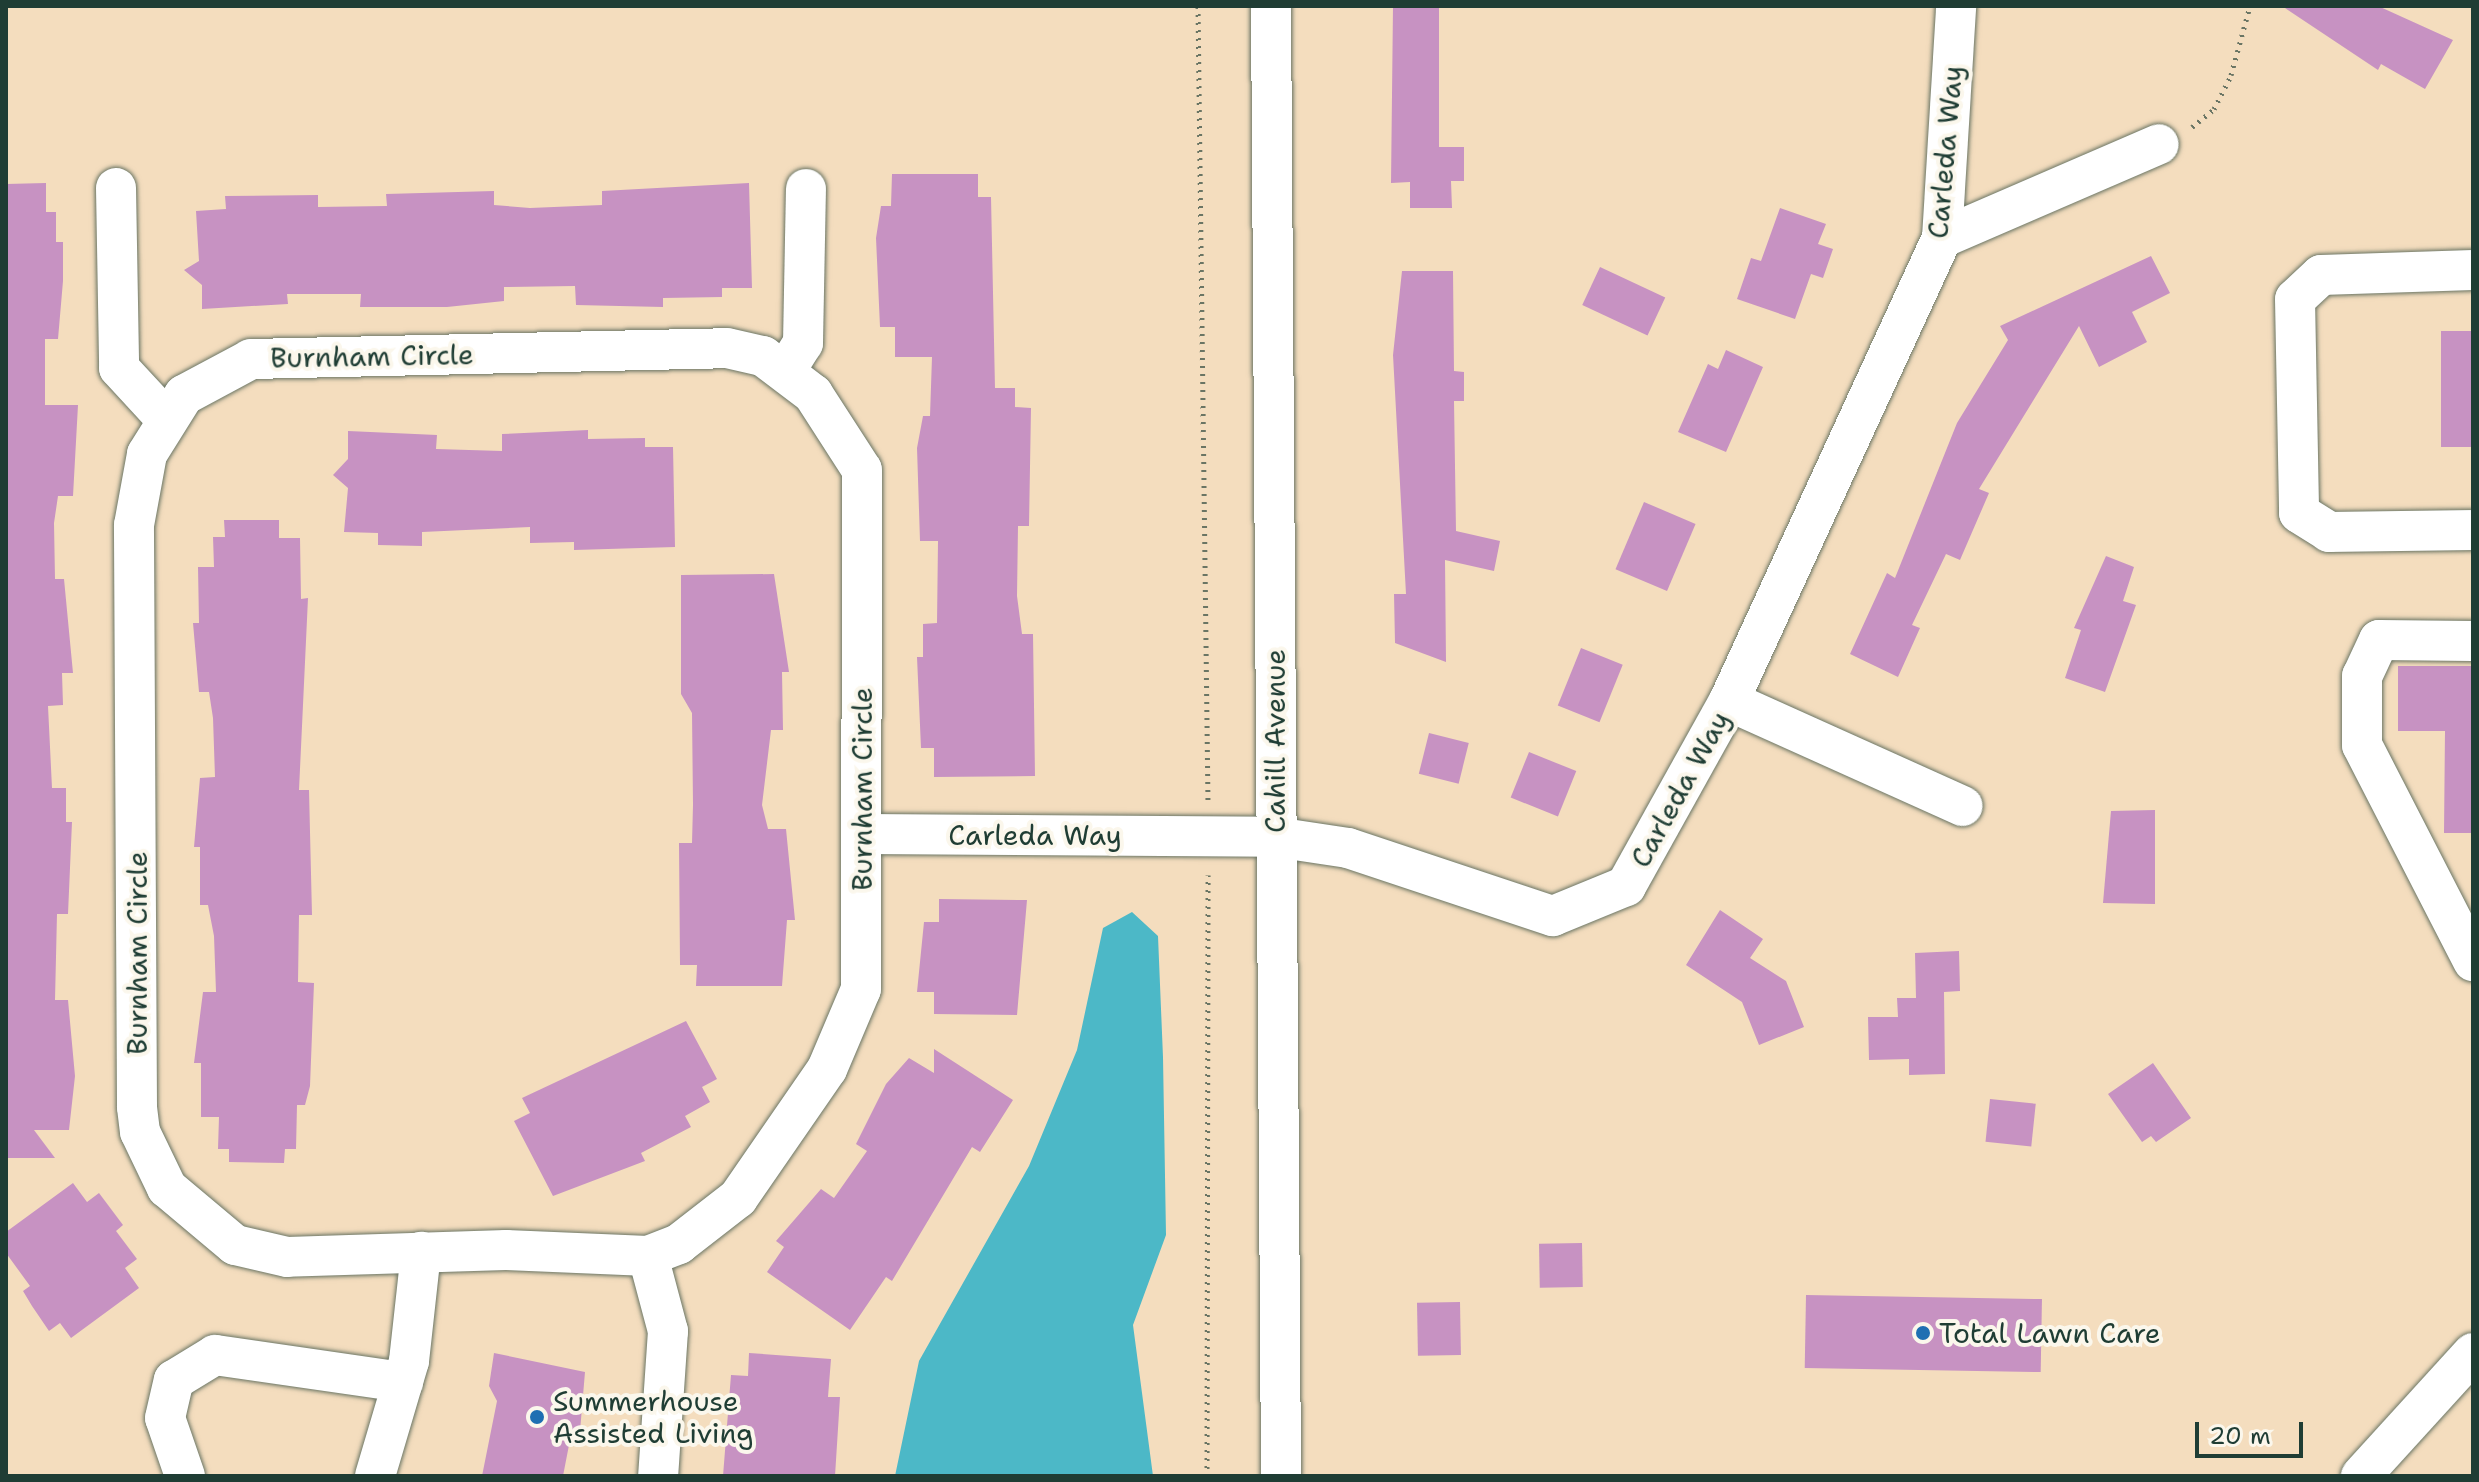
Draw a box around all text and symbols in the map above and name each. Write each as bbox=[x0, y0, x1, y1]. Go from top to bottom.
street label: Carleda Way bbox=[1921, 64, 1969, 240]
street label: Burnham Circle bbox=[270, 337, 474, 375]
street label: Cahill Avenue bbox=[1258, 649, 1292, 833]
street label: Burnham Circle bbox=[845, 687, 879, 891]
street label: Carleda Way bbox=[1623, 705, 1737, 873]
street label: Carleda Way bbox=[948, 818, 1122, 852]
street label: Burnham Circle bbox=[120, 851, 154, 1055]
place label: Total Lawn Care bbox=[1939, 1316, 2161, 1350]
marker: Total Lawn Care bbox=[1914, 1324, 1932, 1342]
place label: Summerhouse Assisted Living bbox=[553, 1384, 753, 1450]
scale bar bbox=[2199, 1406, 2307, 1456]
marker: Summerhouse Assisted Living bbox=[528, 1408, 546, 1426]
text: 20 m bbox=[2209, 1420, 2271, 1452]

